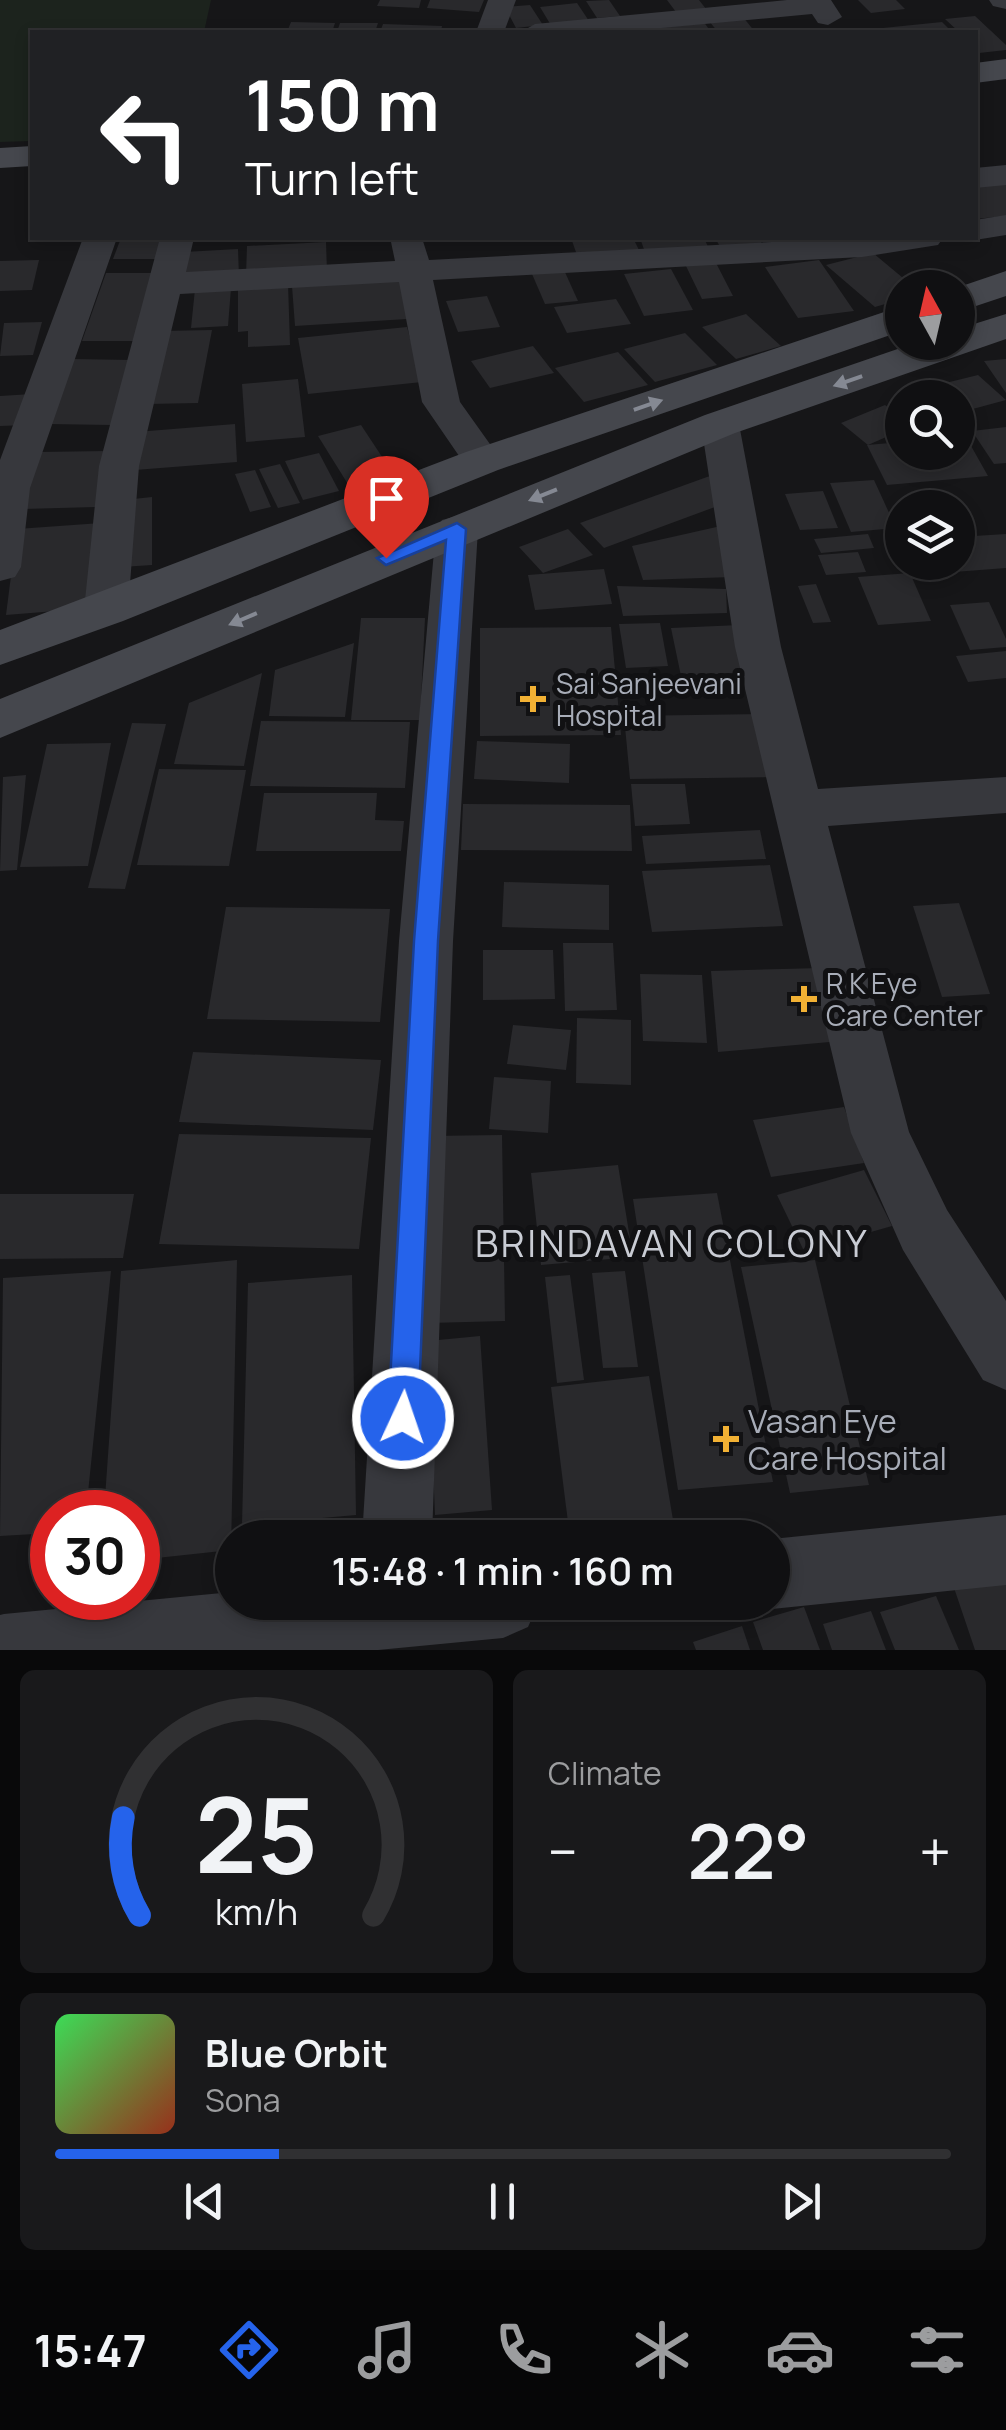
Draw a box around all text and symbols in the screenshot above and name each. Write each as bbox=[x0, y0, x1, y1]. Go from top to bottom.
text: 150 m bbox=[245, 56, 440, 152]
icon: left bbox=[80, 70, 210, 200]
text: Turn left bbox=[245, 147, 419, 209]
north arrow bbox=[885, 270, 975, 360]
map controls bbox=[885, 270, 975, 580]
one-way arrow bbox=[832, 374, 862, 389]
button: search bbox=[885, 380, 975, 470]
one-way arrow bbox=[634, 396, 664, 411]
pin bbox=[344, 456, 429, 559]
icon: arrive bbox=[359, 471, 414, 526]
one-way arrow bbox=[528, 487, 558, 503]
button: layers bbox=[885, 490, 975, 580]
one-way arrow bbox=[228, 611, 258, 627]
place label: Sai Sanjeevani Hospital bbox=[556, 664, 742, 734]
marker: Sai Sanjeevani Hospital bbox=[520, 686, 546, 712]
place label: R K Eye Care Center bbox=[826, 964, 983, 1034]
marker: R K Eye Care Center bbox=[791, 986, 817, 1012]
district label: BRINDAVAN COLONY bbox=[475, 1216, 869, 1268]
position arrow bbox=[351, 1366, 455, 1470]
place label: Vasan Eye Care Hospital bbox=[748, 1399, 947, 1480]
marker: Vasan Eye Care Hospital bbox=[713, 1426, 739, 1452]
speed limit sign: 30 bbox=[30, 1490, 160, 1620]
text: 15:48 · 1 min · 160 m bbox=[332, 1544, 673, 1596]
text: Climate bbox=[548, 1751, 662, 1795]
text: 25 bbox=[195, 1762, 318, 1904]
text: 22° bbox=[688, 1799, 809, 1902]
text: − bbox=[548, 1813, 578, 1889]
text: + bbox=[919, 1813, 951, 1889]
text: km/h bbox=[215, 1887, 298, 1936]
text: Blue Orbit bbox=[205, 2026, 388, 2078]
text: Sona bbox=[205, 2078, 280, 2122]
icon: previous bbox=[177, 2174, 232, 2229]
icon: pause bbox=[475, 2174, 530, 2229]
icon: next bbox=[774, 2174, 829, 2229]
icon: directions bbox=[214, 2315, 284, 2385]
icon: music bbox=[352, 2315, 422, 2385]
icon: phone bbox=[489, 2315, 559, 2385]
icon: climate bbox=[627, 2315, 697, 2385]
icon: car bbox=[765, 2315, 835, 2385]
icon: filters bbox=[902, 2315, 972, 2385]
text: 15:47 bbox=[34, 2319, 147, 2381]

